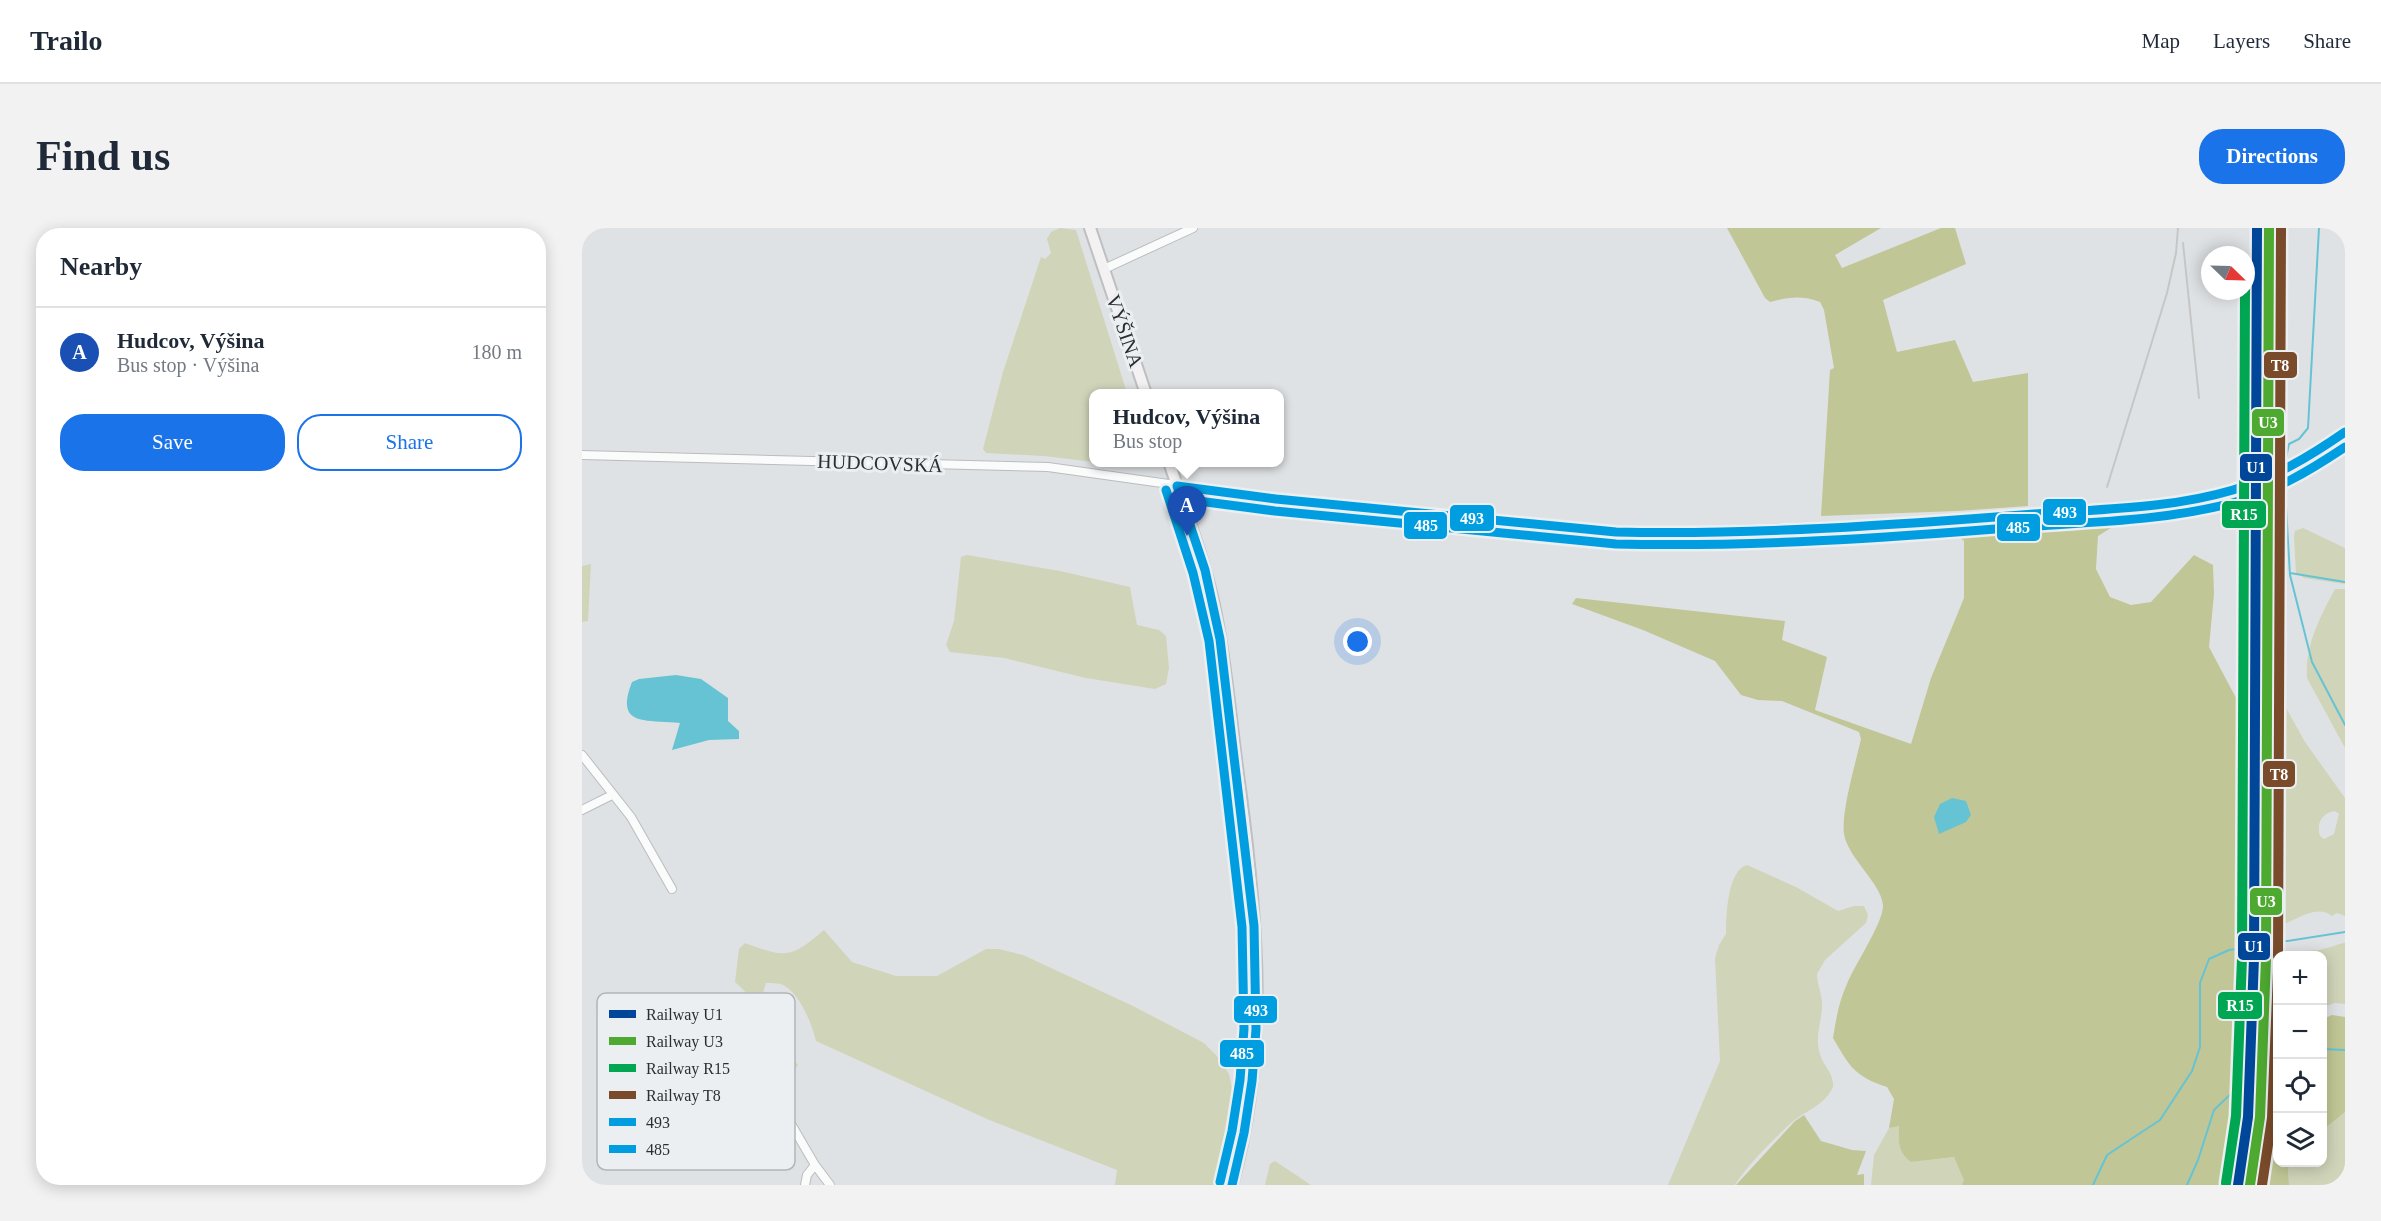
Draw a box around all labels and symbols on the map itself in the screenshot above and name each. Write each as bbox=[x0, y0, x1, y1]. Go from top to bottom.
north arrow bbox=[2201, 246, 2255, 300]
street label: VÝŠINA bbox=[1102, 291, 1149, 371]
line badge: T8 bbox=[2263, 351, 2298, 379]
text: T8 bbox=[2271, 357, 2289, 374]
line badge: U3 bbox=[2251, 408, 2285, 437]
text: U3 bbox=[2258, 414, 2278, 431]
street label: HUDCOVSKÁ bbox=[817, 450, 944, 476]
line badge: U1 bbox=[2239, 453, 2273, 482]
text: U1 bbox=[2246, 459, 2266, 476]
pin: A bbox=[1168, 486, 1206, 536]
line badge: 493 bbox=[2042, 498, 2087, 526]
line badge: R15 bbox=[2221, 500, 2267, 529]
line badge: 493 bbox=[1449, 504, 1495, 532]
text: 493 bbox=[2053, 504, 2077, 521]
text: R15 bbox=[2230, 506, 2258, 523]
text: 493 bbox=[1460, 510, 1484, 527]
line badge: 485 bbox=[1403, 511, 1448, 540]
line badge: 485 bbox=[1996, 513, 2041, 542]
text: 485 bbox=[1414, 517, 1438, 534]
text: 485 bbox=[2006, 519, 2030, 536]
your location bbox=[1343, 627, 1372, 656]
line badge: T8 bbox=[2262, 760, 2296, 788]
text: T8 bbox=[2270, 766, 2288, 783]
line badge: U3 bbox=[2249, 887, 2283, 916]
text: U3 bbox=[2256, 893, 2276, 910]
line badge: U1 bbox=[2237, 932, 2271, 961]
text: U1 bbox=[2244, 938, 2264, 955]
line badge: R15 bbox=[2217, 991, 2263, 1020]
legend bbox=[597, 993, 795, 1170]
line badge: 493 bbox=[1233, 995, 1278, 1024]
text: R15 bbox=[2226, 997, 2254, 1014]
text: 493 bbox=[1244, 1002, 1268, 1019]
text: Railway U1 bbox=[646, 1006, 723, 1024]
text: Railway U3 bbox=[646, 1033, 723, 1051]
line badge: 485 bbox=[1219, 1039, 1265, 1068]
text: 485 bbox=[1230, 1045, 1254, 1062]
text: Railway R15 bbox=[646, 1060, 730, 1078]
text: Railway T8 bbox=[646, 1087, 721, 1105]
text: 493 bbox=[646, 1114, 670, 1131]
text: 485 bbox=[646, 1141, 670, 1158]

